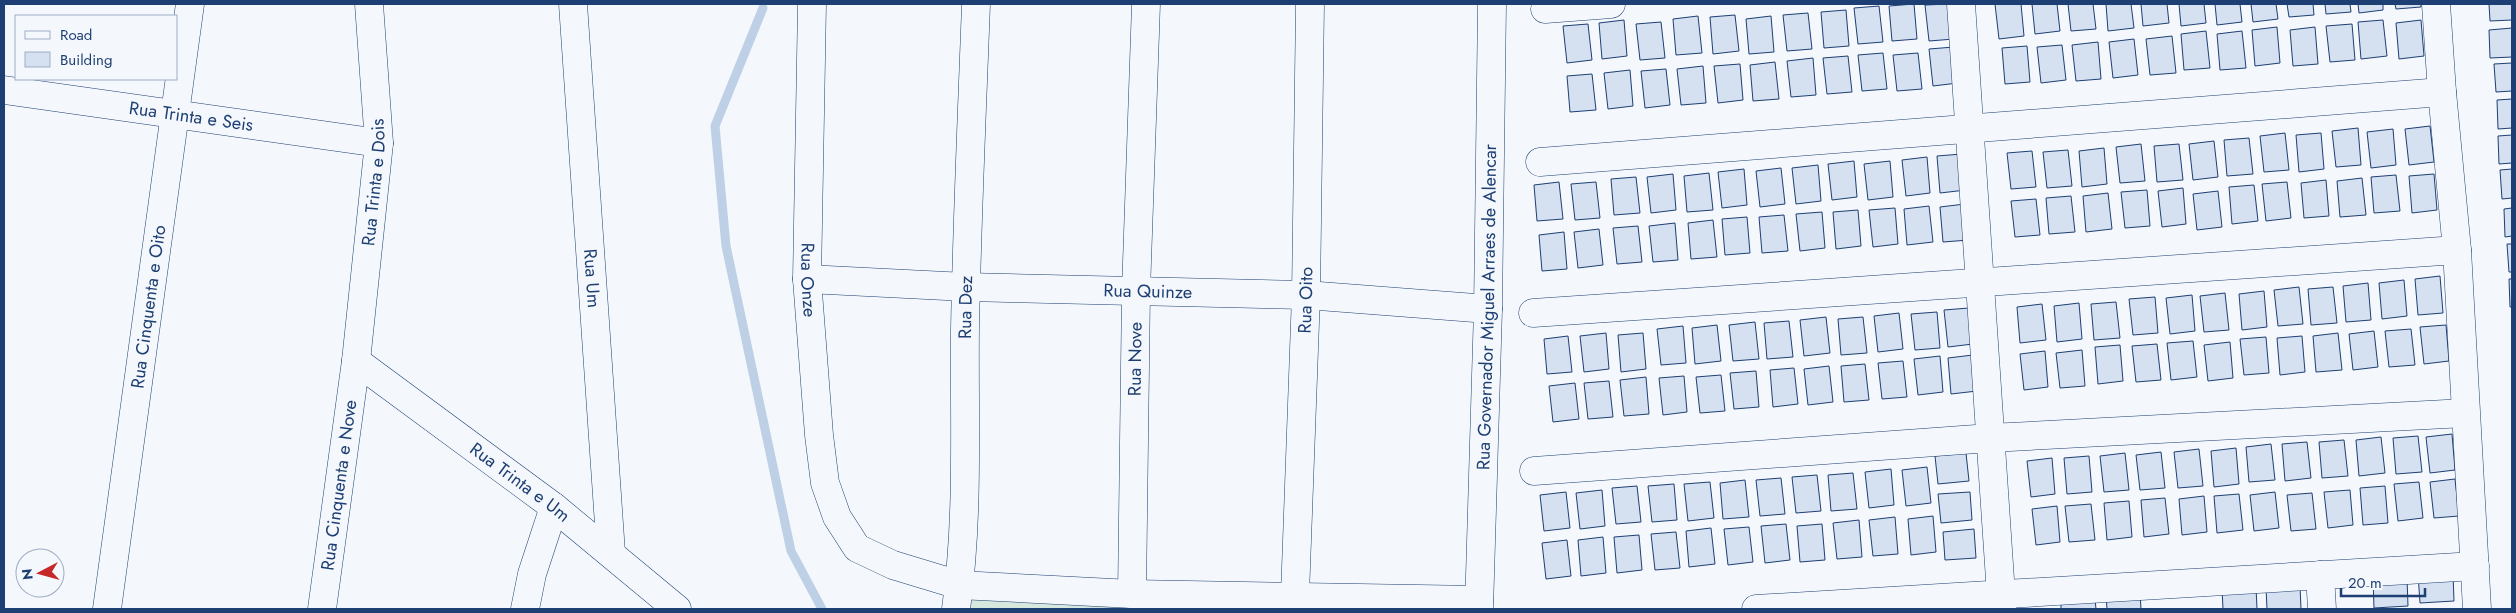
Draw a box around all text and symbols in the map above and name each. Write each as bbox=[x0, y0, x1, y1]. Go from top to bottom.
legend bbox=[15, 15, 178, 80]
text: Road bbox=[60, 24, 92, 46]
text: Building bbox=[60, 49, 112, 71]
street label: Rua Trinta e Seis bbox=[127, 95, 255, 138]
street label: Rua Trinta e Dois bbox=[355, 118, 392, 247]
street label: Rua Governador Miguel Arraes de Alencar bbox=[1470, 143, 1503, 470]
street label: Rua Cinquenta e Oito bbox=[124, 223, 173, 390]
street label: Rua Onze bbox=[794, 242, 823, 318]
street label: Rua Um bbox=[577, 248, 607, 309]
street label: Rua Oito bbox=[1292, 267, 1319, 334]
street label: Rua Dez bbox=[952, 275, 979, 339]
street label: Rua Quinze bbox=[1103, 277, 1192, 305]
street label: Rua Nove bbox=[1122, 322, 1149, 396]
street label: Rua Cinquenta e Nove bbox=[314, 398, 364, 572]
street label: Rua Trinta e Um bbox=[464, 436, 576, 528]
north arrow bbox=[15, 548, 65, 598]
scale bar bbox=[2341, 566, 2425, 598]
text: N bbox=[17, 568, 38, 581]
text: 20 m bbox=[2348, 572, 2382, 594]

